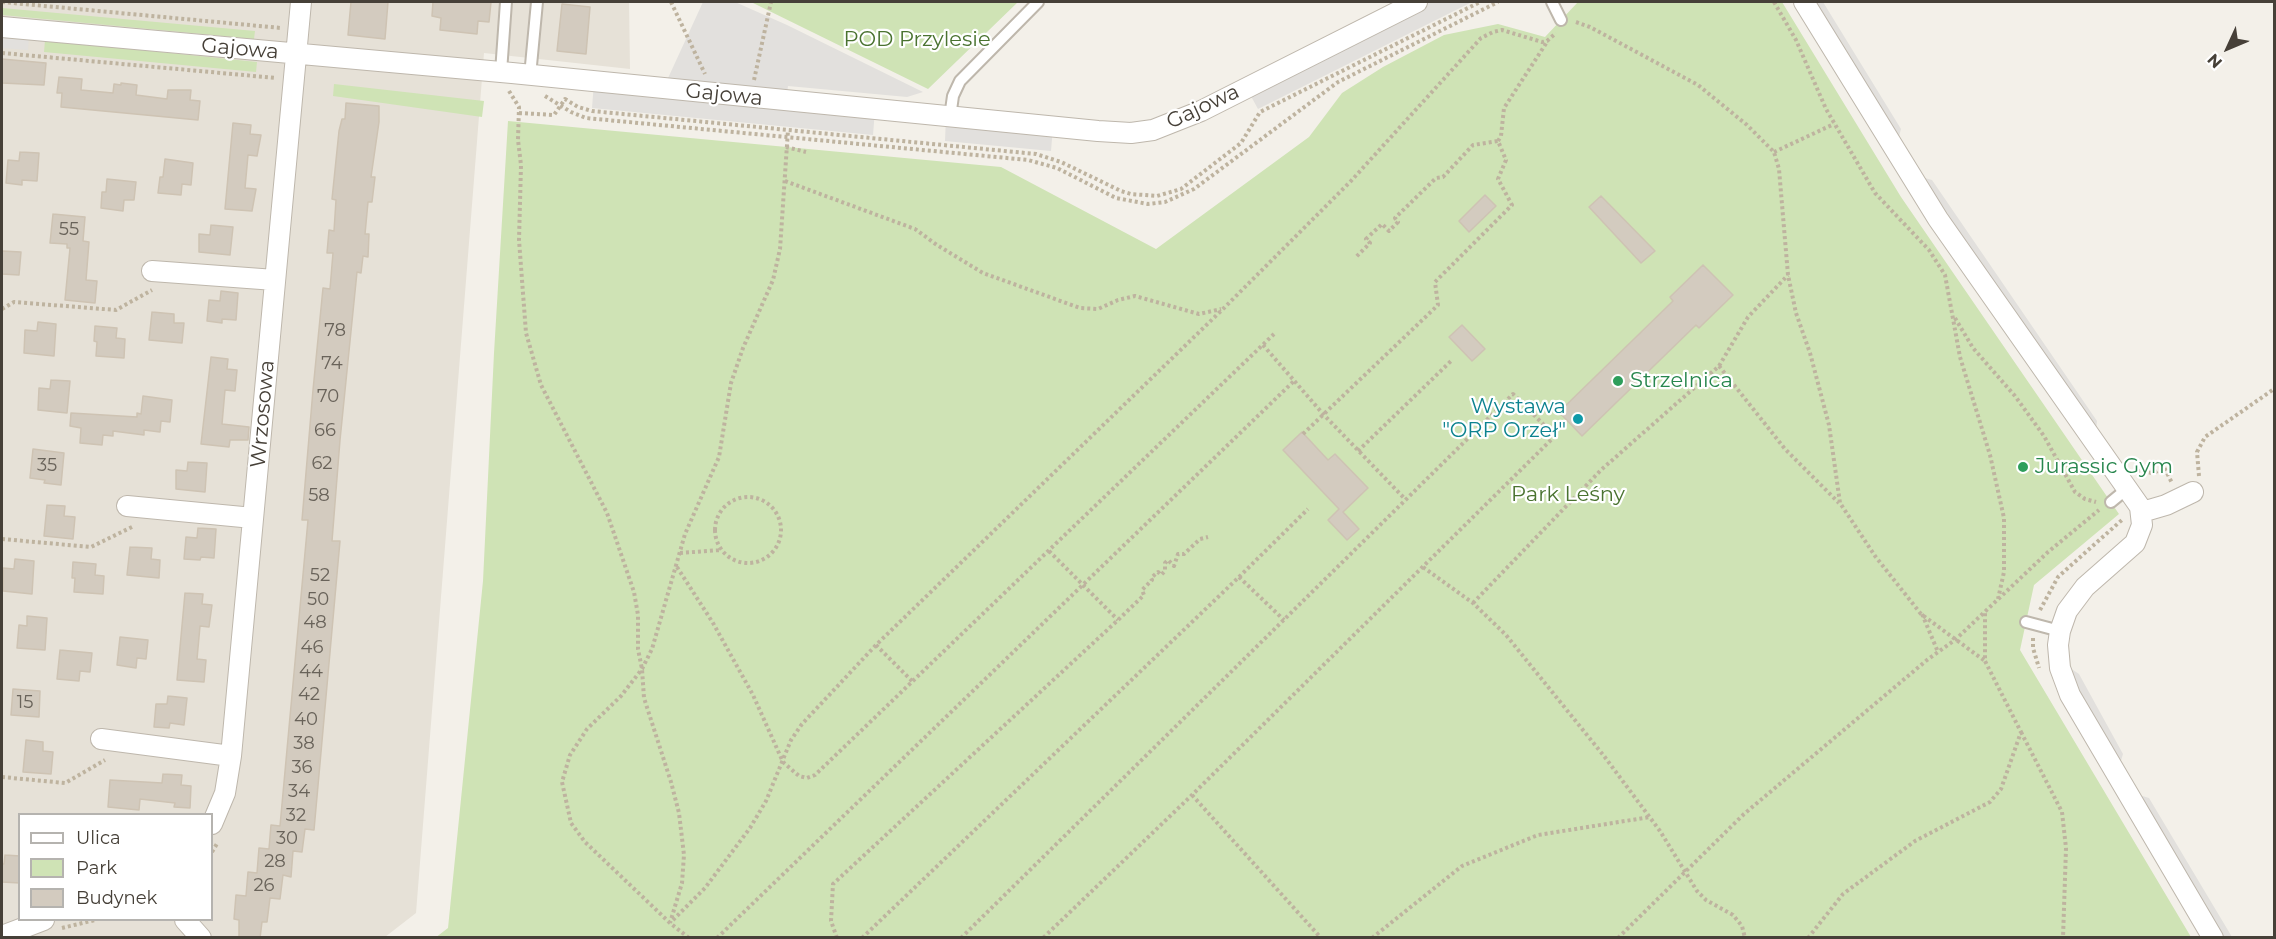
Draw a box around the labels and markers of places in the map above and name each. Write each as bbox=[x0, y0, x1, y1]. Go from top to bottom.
place label: Strzelnica bbox=[1630, 368, 1733, 394]
marker: Strzelnica bbox=[1611, 374, 1625, 388]
place label: Wystawa "ORP Orzeł" bbox=[1442, 394, 1566, 444]
marker: Wystawa "ORP Orzeł" bbox=[1571, 412, 1585, 426]
place label: Jurassic Gym bbox=[2035, 454, 2173, 480]
marker: Jurassic Gym bbox=[2016, 460, 2030, 474]

